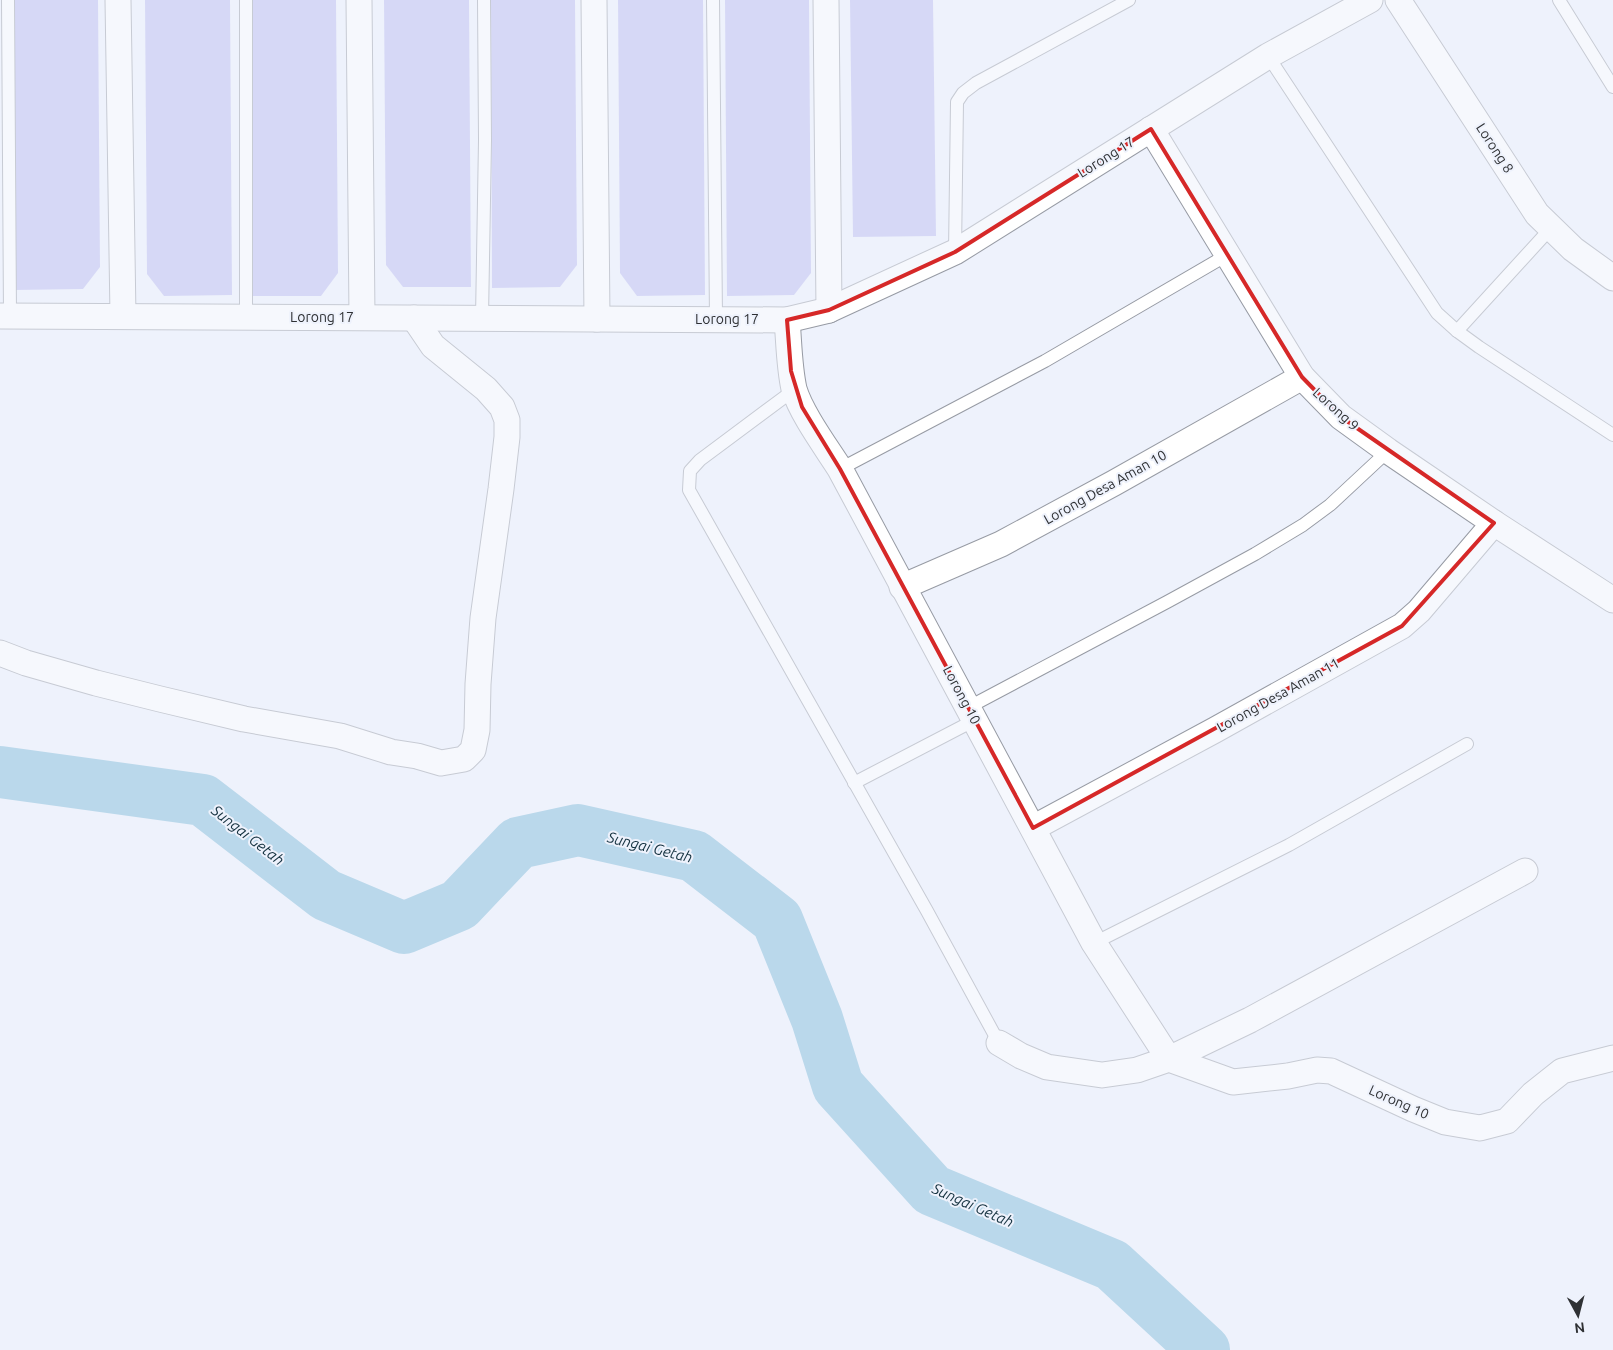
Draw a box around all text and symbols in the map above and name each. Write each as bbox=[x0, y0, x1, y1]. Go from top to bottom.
street label: Lorong 8 bbox=[1473, 120, 1517, 176]
street label: Lorong 17 bbox=[1075, 133, 1137, 181]
street label: Lorong 17 bbox=[290, 309, 354, 325]
street label: Lorong 17 bbox=[695, 311, 759, 327]
street label: Lorong 9 bbox=[1310, 384, 1362, 434]
street label: Lorong Desa Aman 10 bbox=[1041, 447, 1169, 527]
street label: Lorong Desa Aman 11 bbox=[1214, 655, 1342, 735]
street label: Lorong 10 bbox=[940, 663, 984, 727]
water label: Sungai Getah bbox=[208, 801, 288, 869]
water label: Sungai Getah bbox=[605, 828, 694, 866]
street label: Lorong 10 bbox=[1367, 1082, 1432, 1122]
water label: Sungai Getah bbox=[929, 1179, 1016, 1230]
north arrow bbox=[1553, 1290, 1603, 1340]
text: N bbox=[1573, 1319, 1586, 1336]

